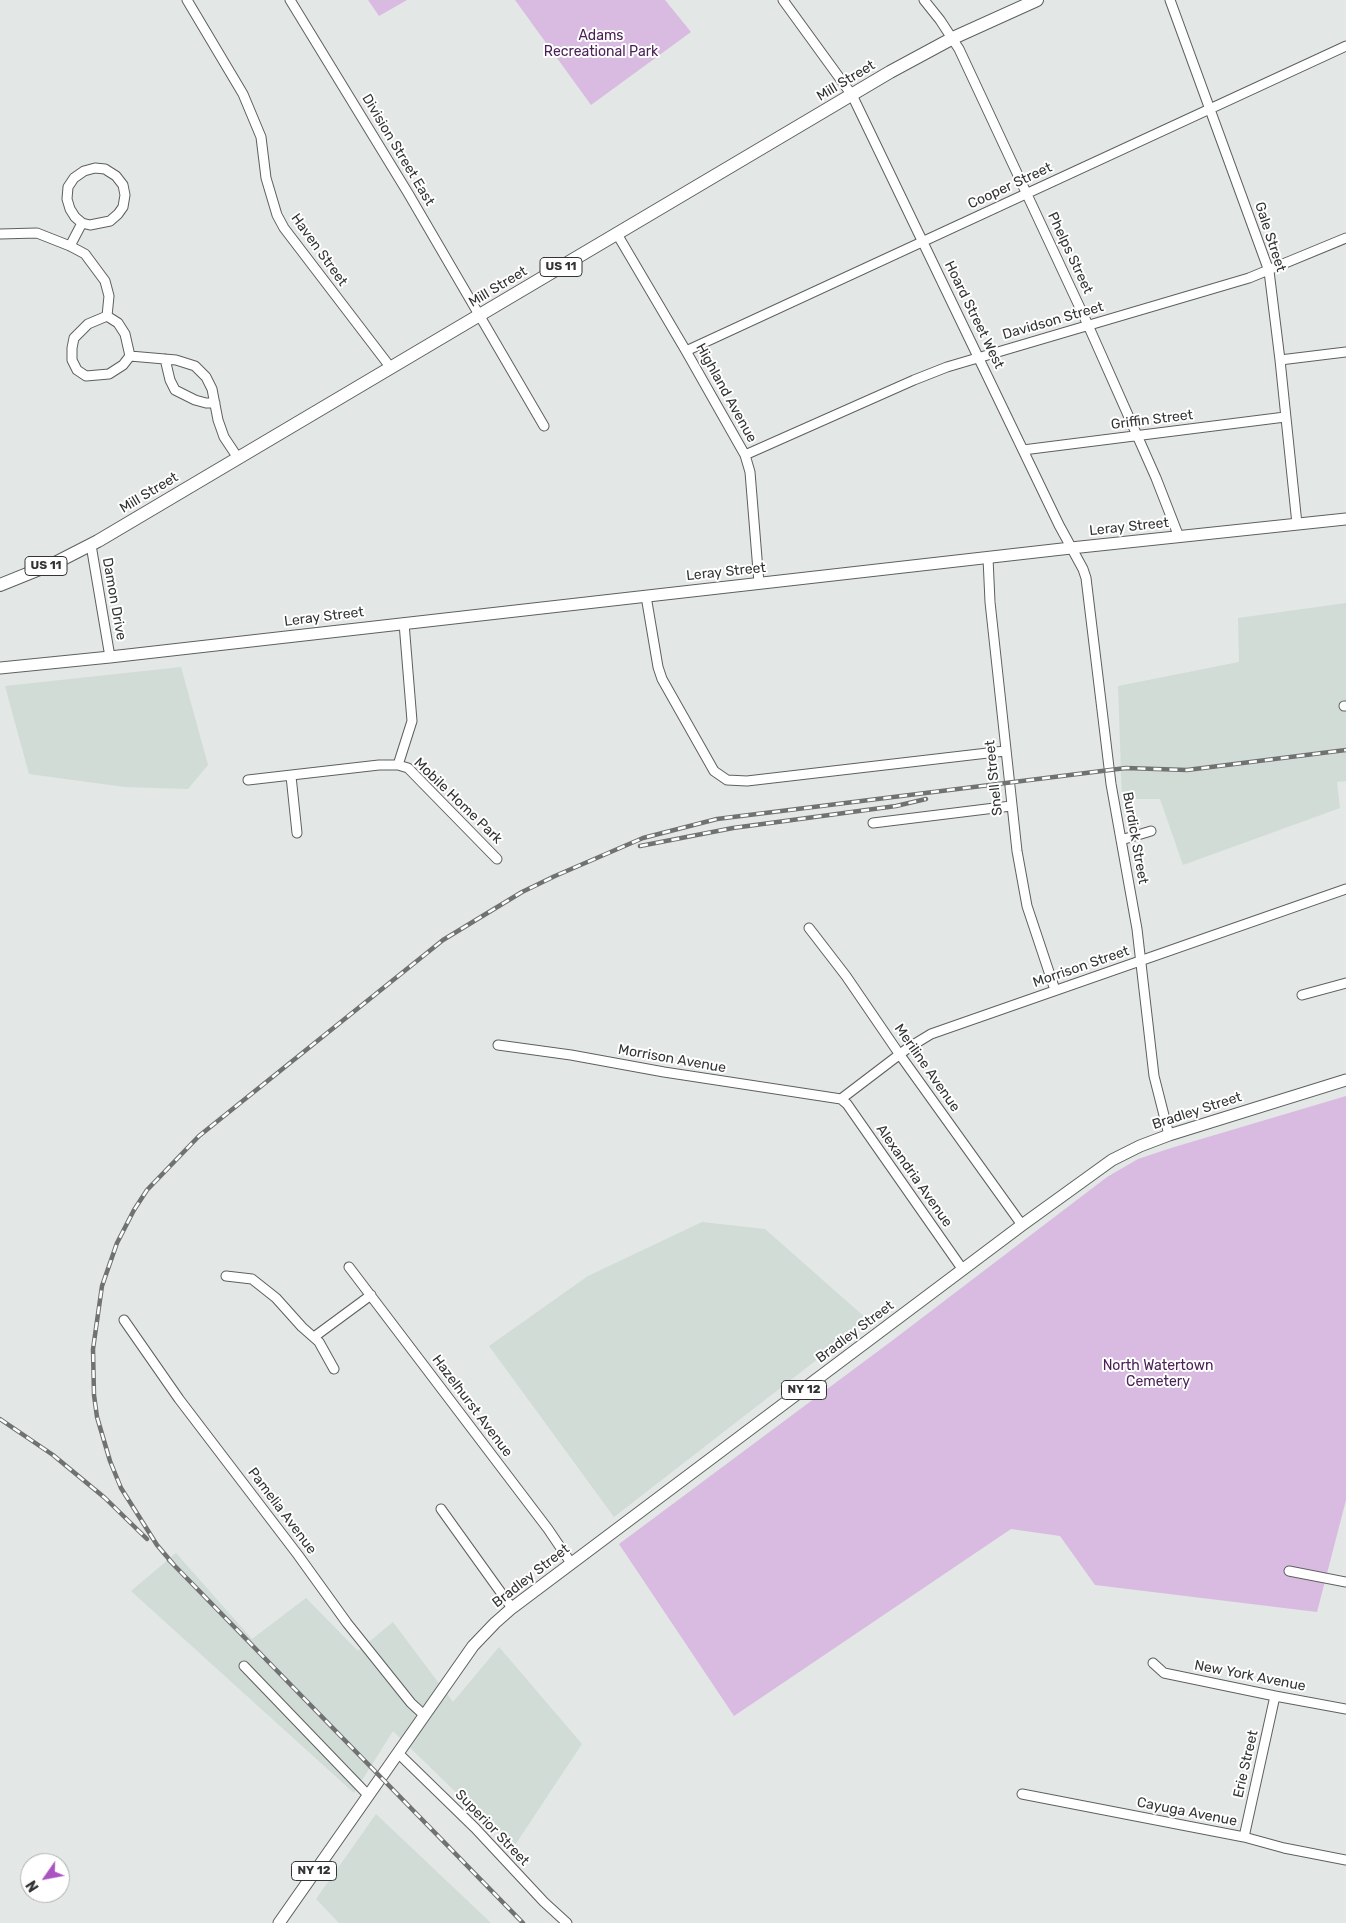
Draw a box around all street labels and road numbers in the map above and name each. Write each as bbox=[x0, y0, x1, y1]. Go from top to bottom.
street label: Mill Street bbox=[814, 57, 878, 105]
street label: Division Street East bbox=[358, 91, 438, 209]
street label: Cooper Street bbox=[965, 159, 1055, 213]
street label: Gale Street bbox=[1251, 200, 1289, 274]
street label: Phelps Street bbox=[1044, 210, 1096, 296]
street label: Haven Street bbox=[287, 211, 351, 289]
road number: US 11 bbox=[540, 258, 582, 276]
street label: Hoard Street West bbox=[941, 258, 1007, 372]
street label: Mill Street bbox=[466, 263, 530, 311]
street label: Davidson Street bbox=[1001, 299, 1105, 343]
street label: Highland Avenue bbox=[692, 341, 760, 445]
street label: Griffin Street bbox=[1110, 407, 1194, 433]
street label: Mill Street bbox=[117, 469, 181, 517]
street label: Leray Street bbox=[1088, 514, 1170, 540]
road number: US 11 bbox=[25, 556, 67, 576]
street label: Damon Drive bbox=[98, 556, 130, 642]
street label: Leray Street bbox=[685, 559, 767, 585]
street label: Leray Street bbox=[283, 604, 365, 630]
street label: Snell Street bbox=[982, 739, 1006, 817]
street label: Mobile Home Park bbox=[410, 755, 506, 847]
street label: Burdick Street bbox=[1119, 790, 1151, 886]
street label: Morrison Street bbox=[1031, 943, 1131, 991]
street label: Meriline Avenue bbox=[891, 1021, 963, 1115]
street label: Morrison Avenue bbox=[617, 1041, 727, 1077]
street label: Bradley Street bbox=[1150, 1089, 1244, 1133]
street label: Alexandria Avenue bbox=[872, 1121, 956, 1231]
street label: Bradley Street bbox=[813, 1297, 897, 1367]
street label: Hazelhurst Avenue bbox=[428, 1352, 516, 1460]
road number: NY 12 bbox=[782, 1380, 826, 1400]
street label: Pamelia Avenue bbox=[244, 1464, 320, 1558]
street label: Bradley Street bbox=[489, 1541, 573, 1611]
street label: New York Avenue bbox=[1193, 1657, 1307, 1695]
street label: Erie Street bbox=[1230, 1729, 1262, 1799]
street label: Superior Street bbox=[451, 1786, 533, 1870]
street label: Cayuga Avenue bbox=[1136, 1794, 1238, 1830]
road number: NY 12 bbox=[292, 1862, 336, 1880]

